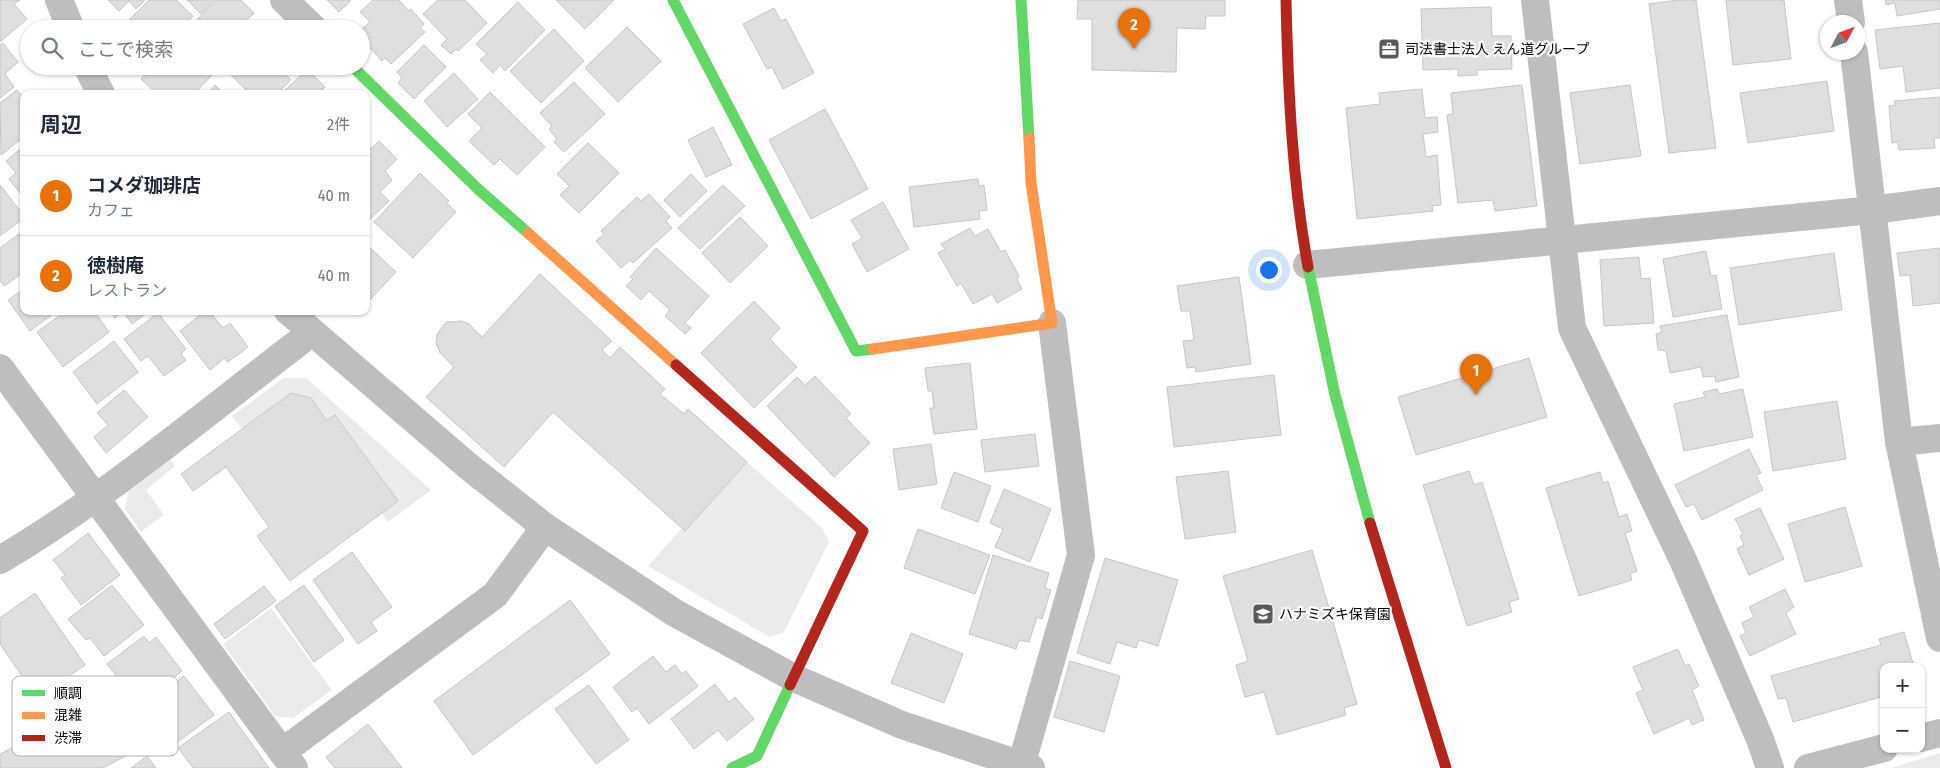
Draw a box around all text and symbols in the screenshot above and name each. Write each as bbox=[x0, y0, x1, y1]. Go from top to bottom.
pin: 2 bbox=[1118, 8, 1150, 49]
north arrow bbox=[1820, 15, 1865, 60]
search box bbox=[20, 20, 370, 75]
icon: search bbox=[38, 34, 66, 62]
office icon: 司法書士法人 えん道グループ bbox=[1377, 37, 1401, 61]
text: ここで検索 bbox=[78, 38, 173, 61]
place label: 司法書士法人 えん道グループ bbox=[1405, 41, 1589, 58]
text: 周辺 bbox=[40, 112, 82, 138]
text: 2件 bbox=[327, 115, 350, 134]
text: コメダ珈琲店 bbox=[87, 174, 201, 197]
text: 1 bbox=[53, 186, 59, 205]
text: 40 m bbox=[318, 186, 350, 205]
text: カフェ bbox=[87, 201, 135, 220]
text: 徳樹庵 bbox=[87, 254, 144, 277]
your location bbox=[1256, 257, 1282, 283]
text: 2 bbox=[52, 266, 60, 285]
text: 40 m bbox=[318, 266, 350, 285]
text: レストラン bbox=[87, 281, 167, 300]
pin: 1 bbox=[1460, 354, 1492, 395]
school or university icon: ハナミズキ保育園 bbox=[1251, 602, 1275, 626]
place label: ハナミズキ保育園 bbox=[1279, 606, 1391, 623]
map controls bbox=[1880, 663, 1925, 753]
button: + bbox=[1880, 663, 1925, 708]
legend bbox=[12, 676, 178, 756]
text: 順調 bbox=[54, 685, 82, 702]
text: 混雑 bbox=[54, 707, 82, 724]
button: − bbox=[1880, 708, 1925, 753]
text: 渋滞 bbox=[54, 730, 82, 747]

